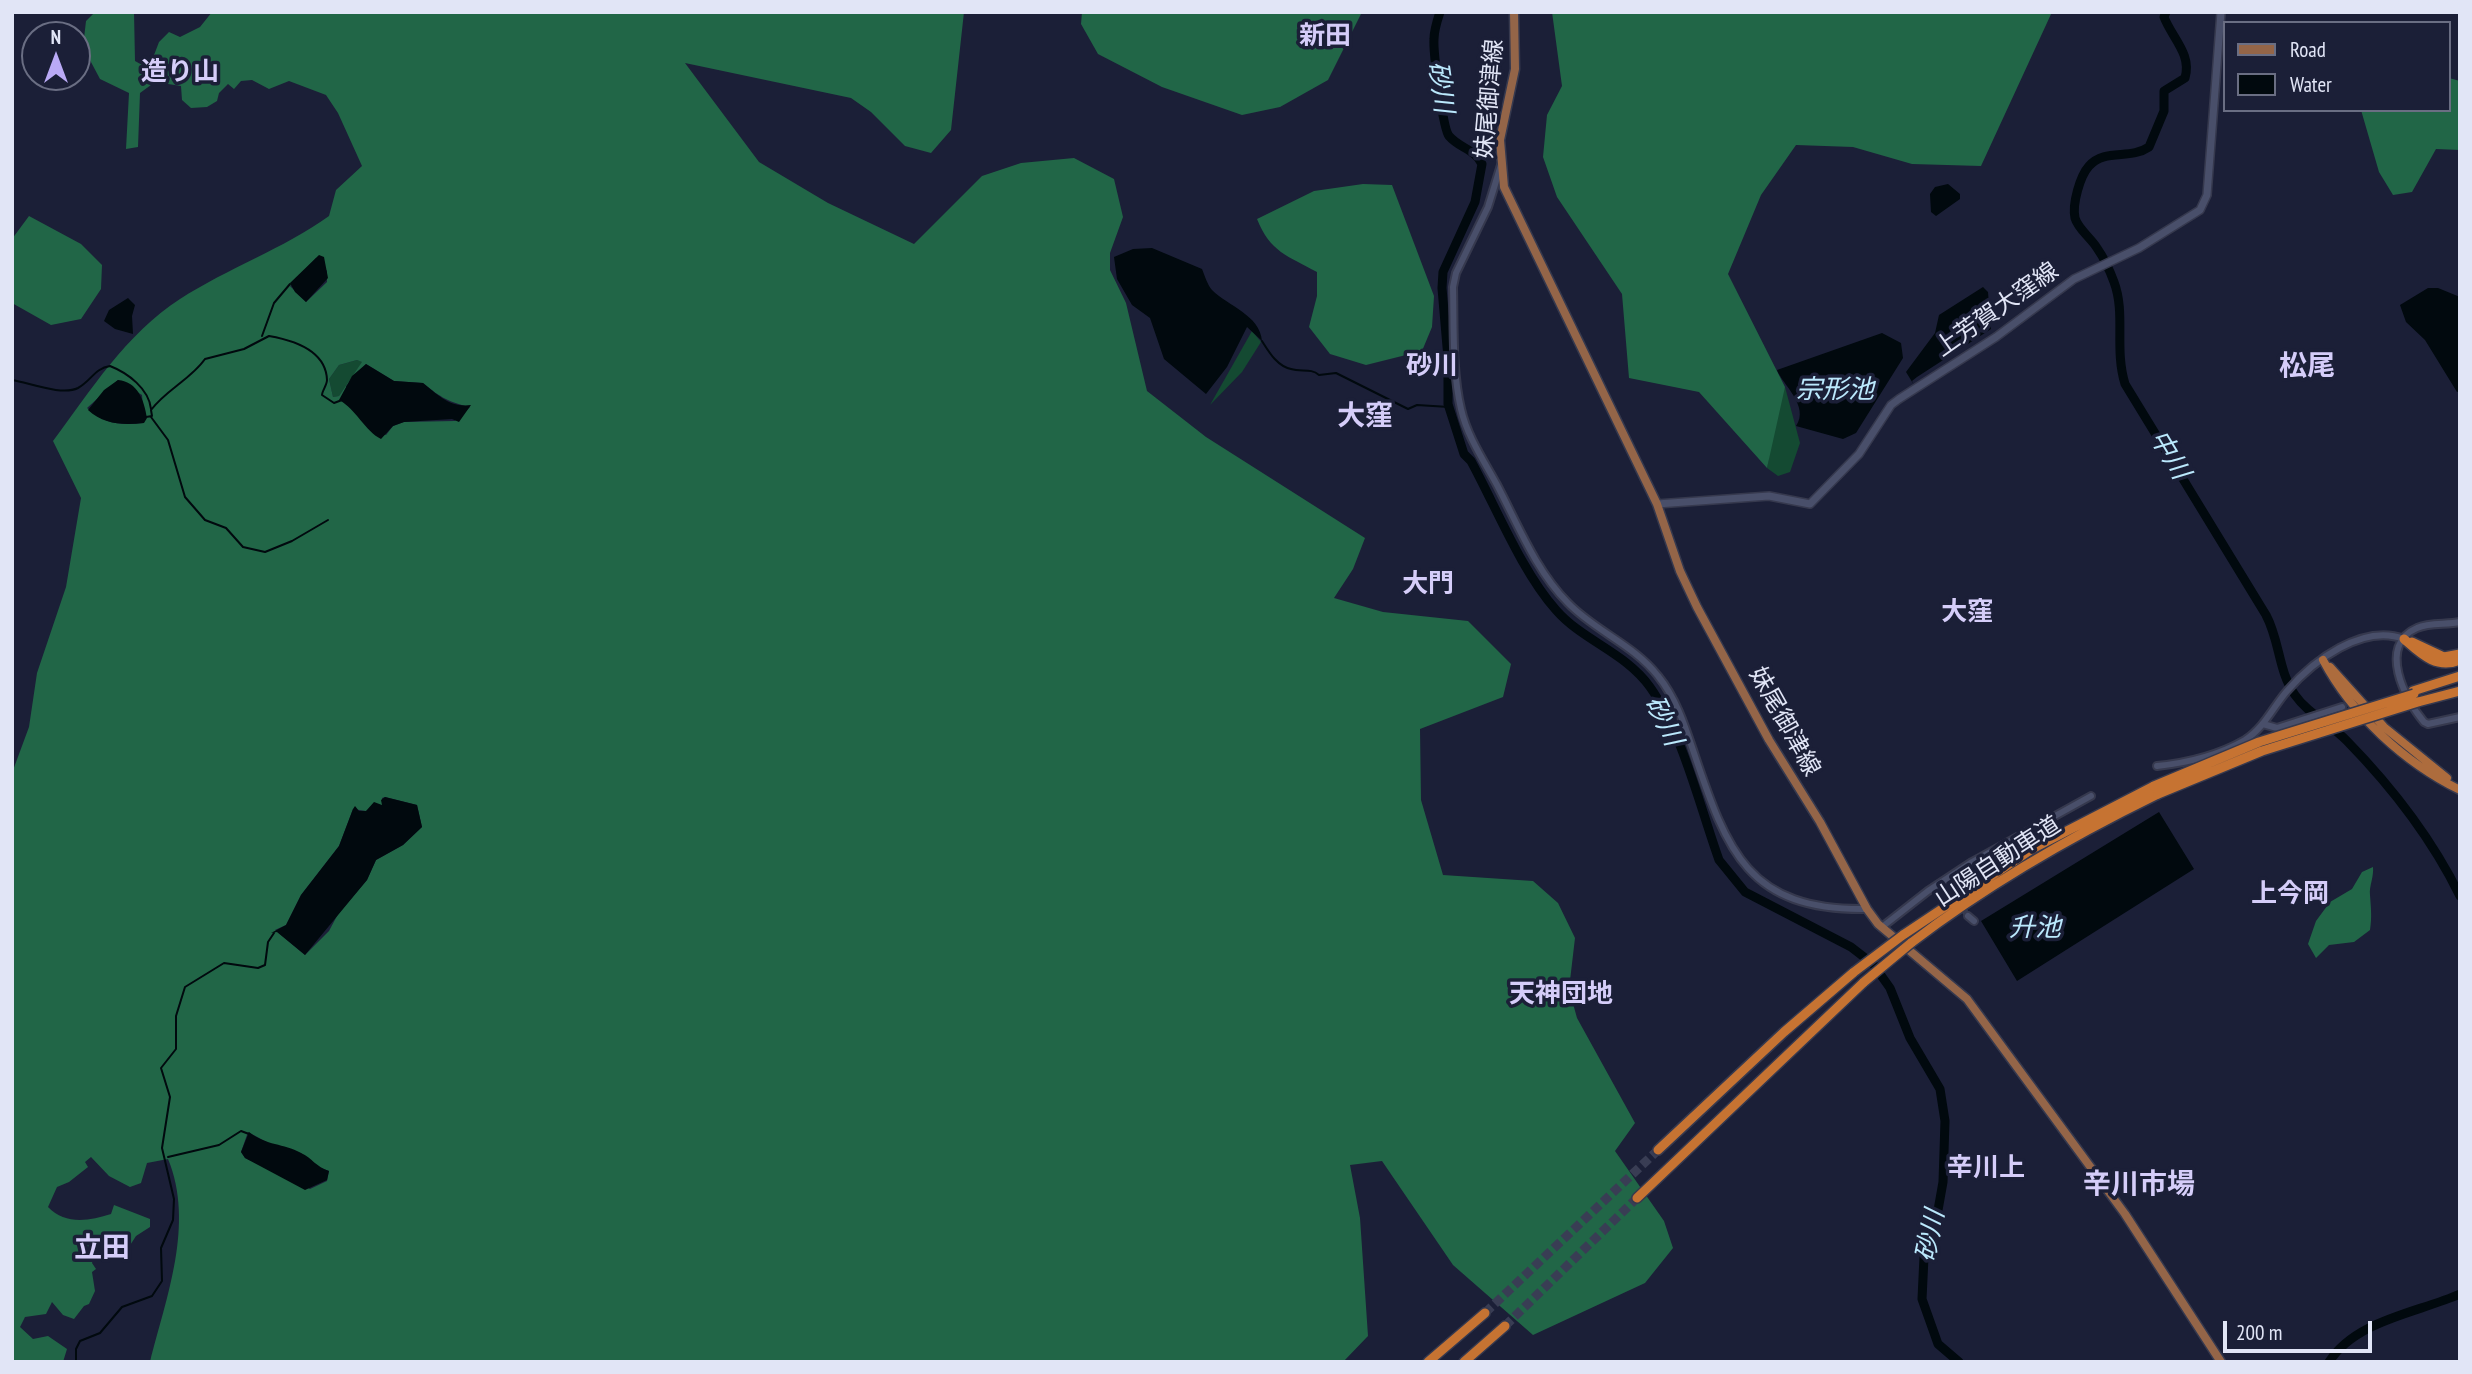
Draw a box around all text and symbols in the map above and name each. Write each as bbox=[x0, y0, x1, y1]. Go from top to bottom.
north arrow bbox=[21, 21, 91, 91]
district label: 新田 bbox=[1299, 21, 1351, 53]
legend bbox=[2224, 21, 2451, 112]
text: N bbox=[51, 25, 61, 49]
text: Road bbox=[2290, 36, 2326, 63]
street label: 妹尾御津線 bbox=[1470, 38, 1510, 160]
district label: 造り山 bbox=[141, 57, 219, 89]
water label: 砂川 bbox=[1421, 59, 1459, 115]
text: Water bbox=[2290, 71, 2332, 98]
street label: 上芳賀大窪線 bbox=[1930, 257, 2064, 363]
district label: 松尾 bbox=[2279, 350, 2335, 384]
district label: 砂川 bbox=[1406, 351, 1458, 383]
water label: 宗形池 bbox=[1796, 375, 1874, 407]
district label: 大窪 bbox=[1337, 400, 1393, 434]
water label: 中川 bbox=[2142, 425, 2196, 485]
district label: 大門 bbox=[1402, 569, 1454, 601]
district label: 大窪 bbox=[1941, 597, 1993, 629]
street label: 妹尾御津線 bbox=[1742, 663, 1826, 781]
water label: 砂川 bbox=[1638, 691, 1688, 751]
street label: 山陽自動車道 bbox=[1930, 811, 2066, 913]
district label: 上今岡 bbox=[2251, 879, 2329, 911]
water label: 升池 bbox=[2009, 913, 2061, 945]
district label: 天神団地 bbox=[1509, 979, 1613, 1011]
district label: 辛川上 bbox=[1947, 1153, 2025, 1185]
district label: 辛川市場 bbox=[2083, 1168, 2195, 1202]
water label: 砂川 bbox=[1910, 1207, 1952, 1265]
district label: 立田 bbox=[74, 1232, 130, 1266]
scale bar bbox=[2227, 1308, 2376, 1352]
text: 200 m bbox=[2236, 1319, 2282, 1346]

